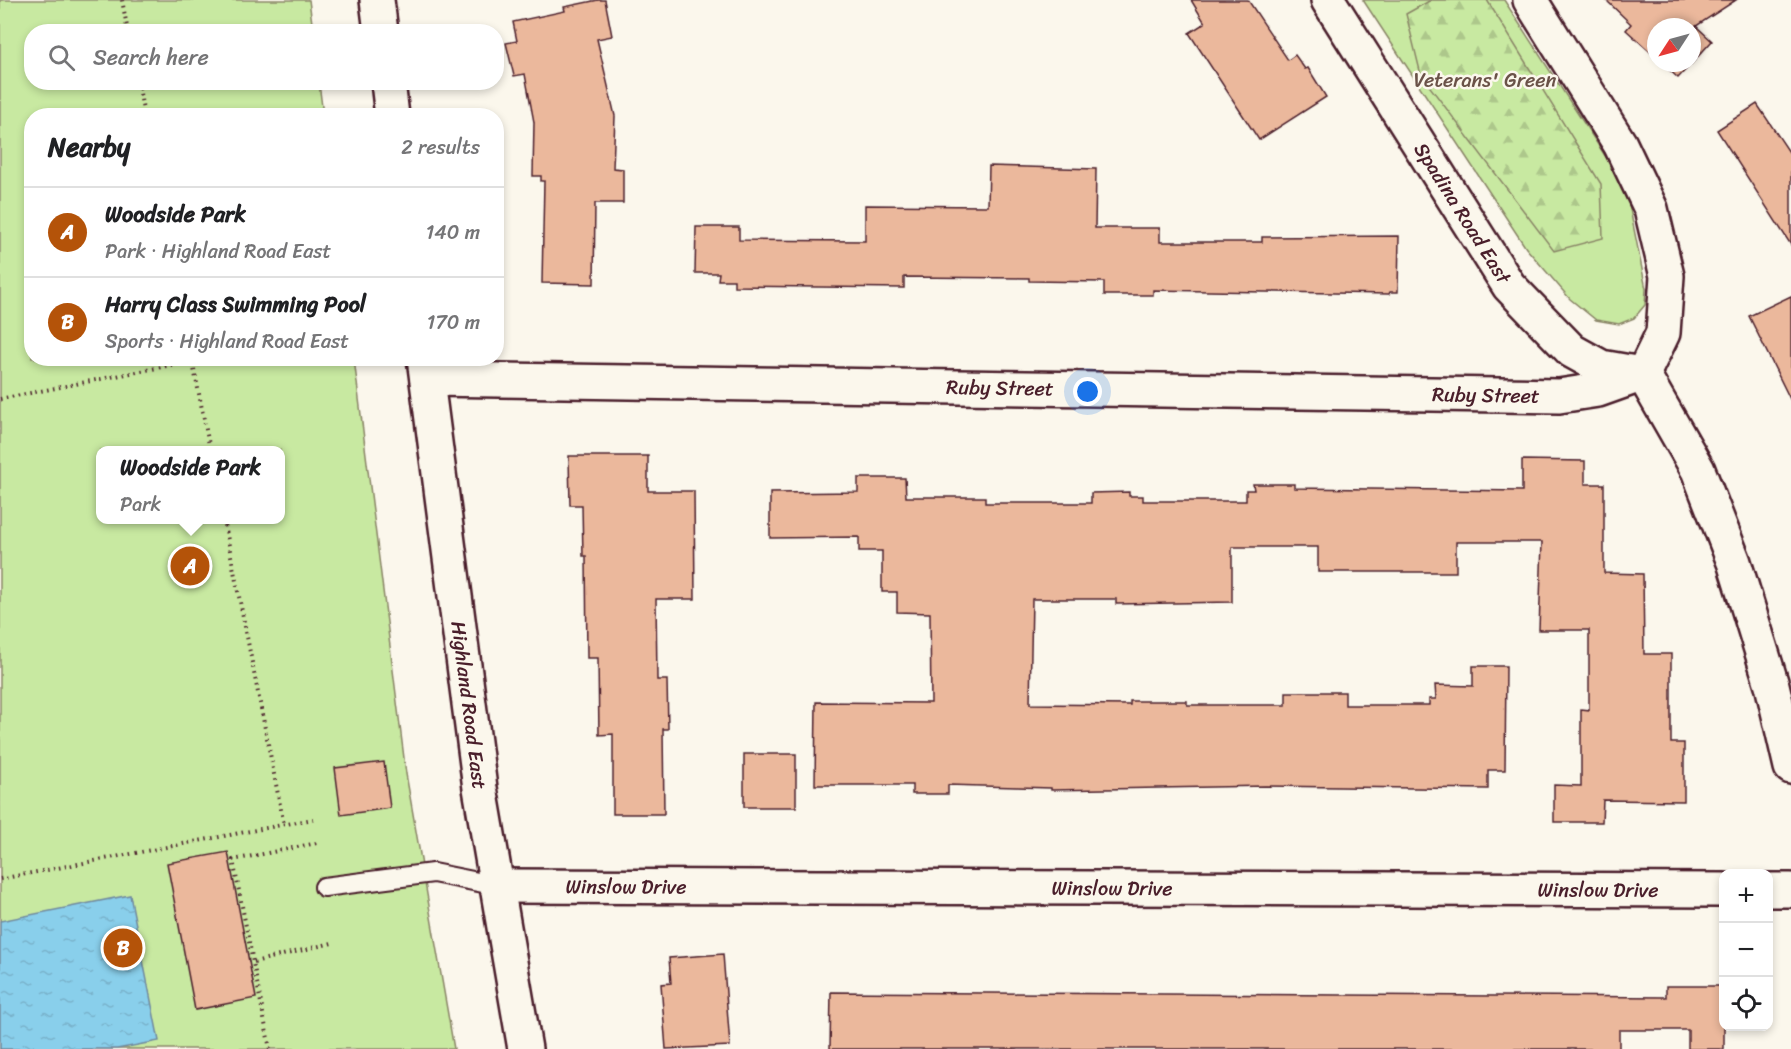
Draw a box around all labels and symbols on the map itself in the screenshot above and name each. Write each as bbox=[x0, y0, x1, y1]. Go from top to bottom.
north arrow bbox=[1647, 18, 1701, 72]
park label: Veterans' Green bbox=[1414, 63, 1556, 98]
street label: Spadina Road East bbox=[1404, 135, 1521, 292]
street label: Ruby Street bbox=[946, 370, 1054, 406]
your location bbox=[1073, 377, 1102, 406]
street label: Ruby Street bbox=[1432, 377, 1540, 414]
pin: A bbox=[170, 544, 210, 588]
street label: Highland Road East bbox=[440, 619, 497, 792]
street label: Winslow Drive bbox=[565, 869, 687, 905]
street label: Winslow Drive bbox=[1051, 871, 1173, 906]
street label: Winslow Drive bbox=[1537, 872, 1659, 908]
pin: B bbox=[104, 926, 142, 970]

